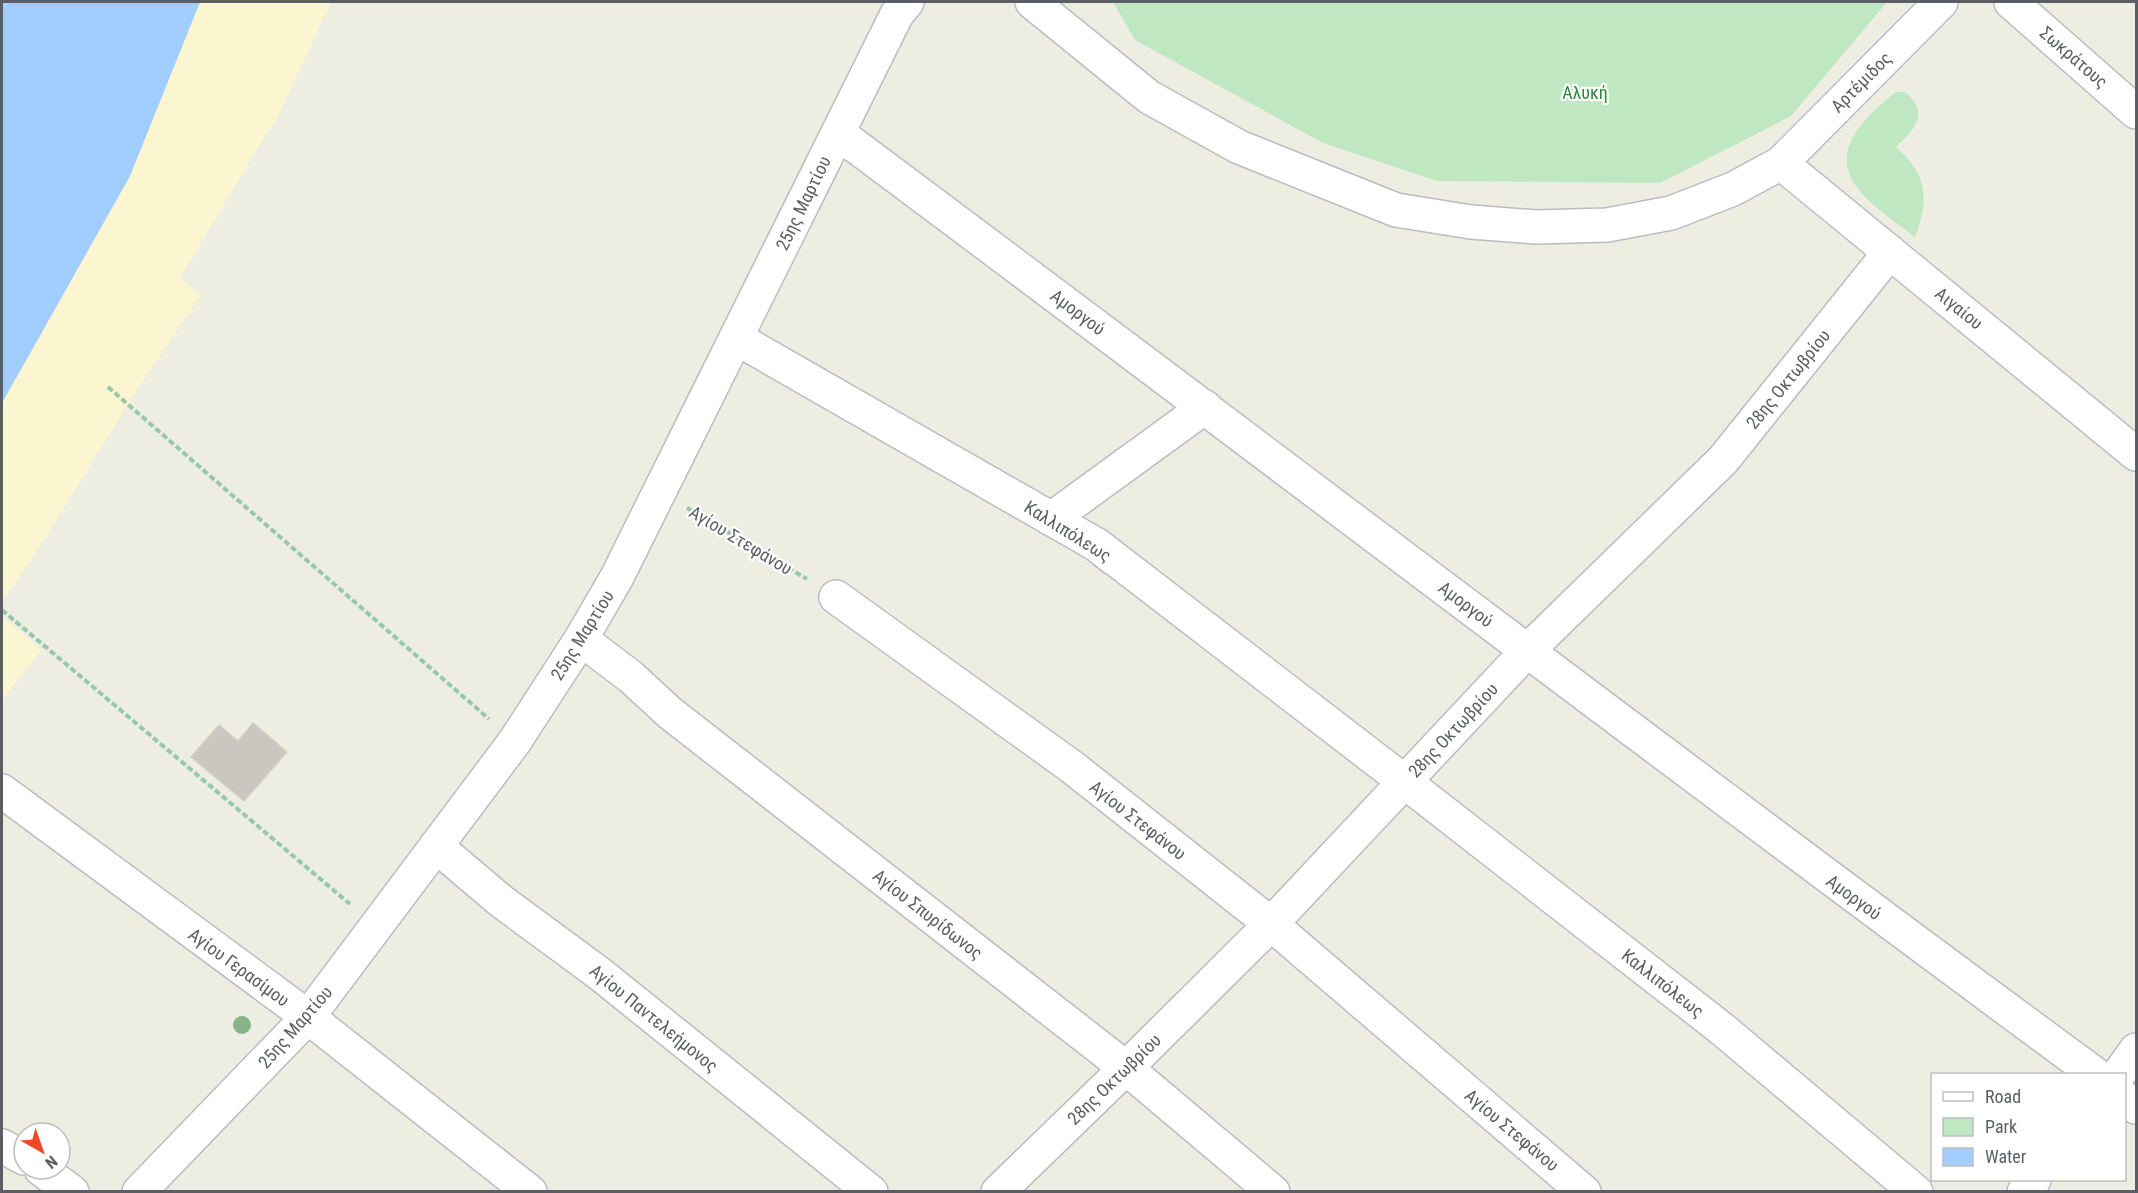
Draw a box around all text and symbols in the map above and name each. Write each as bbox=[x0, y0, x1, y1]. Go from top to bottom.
street label: Σωκράτους bbox=[2036, 22, 2112, 92]
street label: Αρτέμιδος bbox=[1826, 47, 1896, 117]
park label: Αλυκή bbox=[1562, 82, 1608, 103]
street label: 25ης Μαρτίου bbox=[771, 153, 835, 253]
street label: Αιγαίου bbox=[1931, 282, 1987, 334]
street label: Αμοργού bbox=[1047, 285, 1109, 339]
street label: 28ης Οκτωβρίου bbox=[1742, 325, 1834, 433]
street label: Καλλιπόλεως bbox=[1021, 496, 1115, 566]
street label: Αγίου Στεφάνου bbox=[686, 501, 796, 579]
street label: Αμοργού bbox=[1435, 577, 1497, 631]
street label: 25ης Μαρτίου bbox=[546, 586, 618, 684]
street label: 28ης Οκτωβρίου bbox=[1404, 678, 1502, 782]
street label: Αγίου Στεφάνου bbox=[1086, 776, 1190, 864]
street label: Αγίου Σπυρίδωνος bbox=[869, 865, 987, 963]
street label: Αμοργού bbox=[1822, 870, 1886, 924]
street label: Αγίου Γερασίμου bbox=[185, 923, 293, 1011]
street label: Καλλιπόλεως bbox=[1618, 944, 1708, 1022]
street label: Αγίου Παντελεήμονος bbox=[586, 960, 722, 1076]
street label: 25ης Μαρτίου bbox=[254, 982, 336, 1072]
street label: 28ης Οκτωβρίου bbox=[1063, 1029, 1165, 1129]
legend bbox=[1931, 1073, 2126, 1181]
street label: Αγίου Στεφάνου bbox=[1461, 1085, 1563, 1175]
text: Road bbox=[1985, 1086, 2021, 1107]
text: Park bbox=[1985, 1116, 2017, 1137]
north arrow bbox=[12, 1121, 72, 1181]
text: Water bbox=[1985, 1146, 2027, 1167]
text: N bbox=[41, 1152, 61, 1173]

